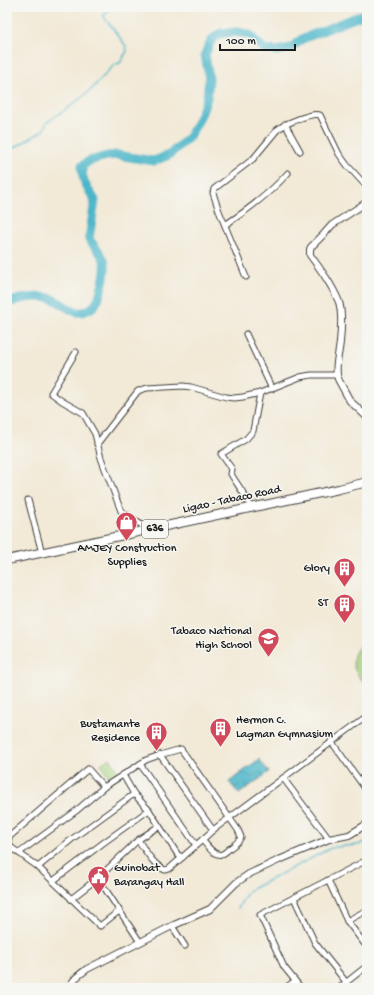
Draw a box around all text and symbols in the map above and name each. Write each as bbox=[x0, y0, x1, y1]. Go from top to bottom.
scale bar bbox=[220, 26, 295, 52]
text: 100 m bbox=[225, 35, 256, 49]
street label: Ligao - Tabaco Road bbox=[182, 483, 283, 517]
shop icon: AMJEY Construction Supplies bbox=[114, 509, 140, 542]
road number: 636 bbox=[142, 520, 168, 538]
place label: AMJEY Construction Supplies bbox=[78, 542, 177, 570]
building icon: Glory bbox=[332, 556, 358, 589]
place label: Glory bbox=[303, 562, 330, 576]
building icon: ST bbox=[331, 591, 357, 624]
place label: ST bbox=[318, 597, 329, 611]
place label: Tabaco National High School bbox=[170, 625, 252, 653]
school or university icon: Tabaco National High School bbox=[255, 626, 281, 659]
place label: Hermon C. Lagman Gymnasium bbox=[236, 714, 334, 742]
building icon: Hermon C. Lagman Gymnasium bbox=[207, 715, 233, 748]
place label: Bustamante Residence bbox=[79, 718, 141, 746]
building icon: Bustamante Residence bbox=[143, 719, 169, 752]
place label: Guinobat Barangay Hall bbox=[113, 862, 185, 890]
public building icon: Guinobat Barangay Hall bbox=[85, 863, 111, 896]

